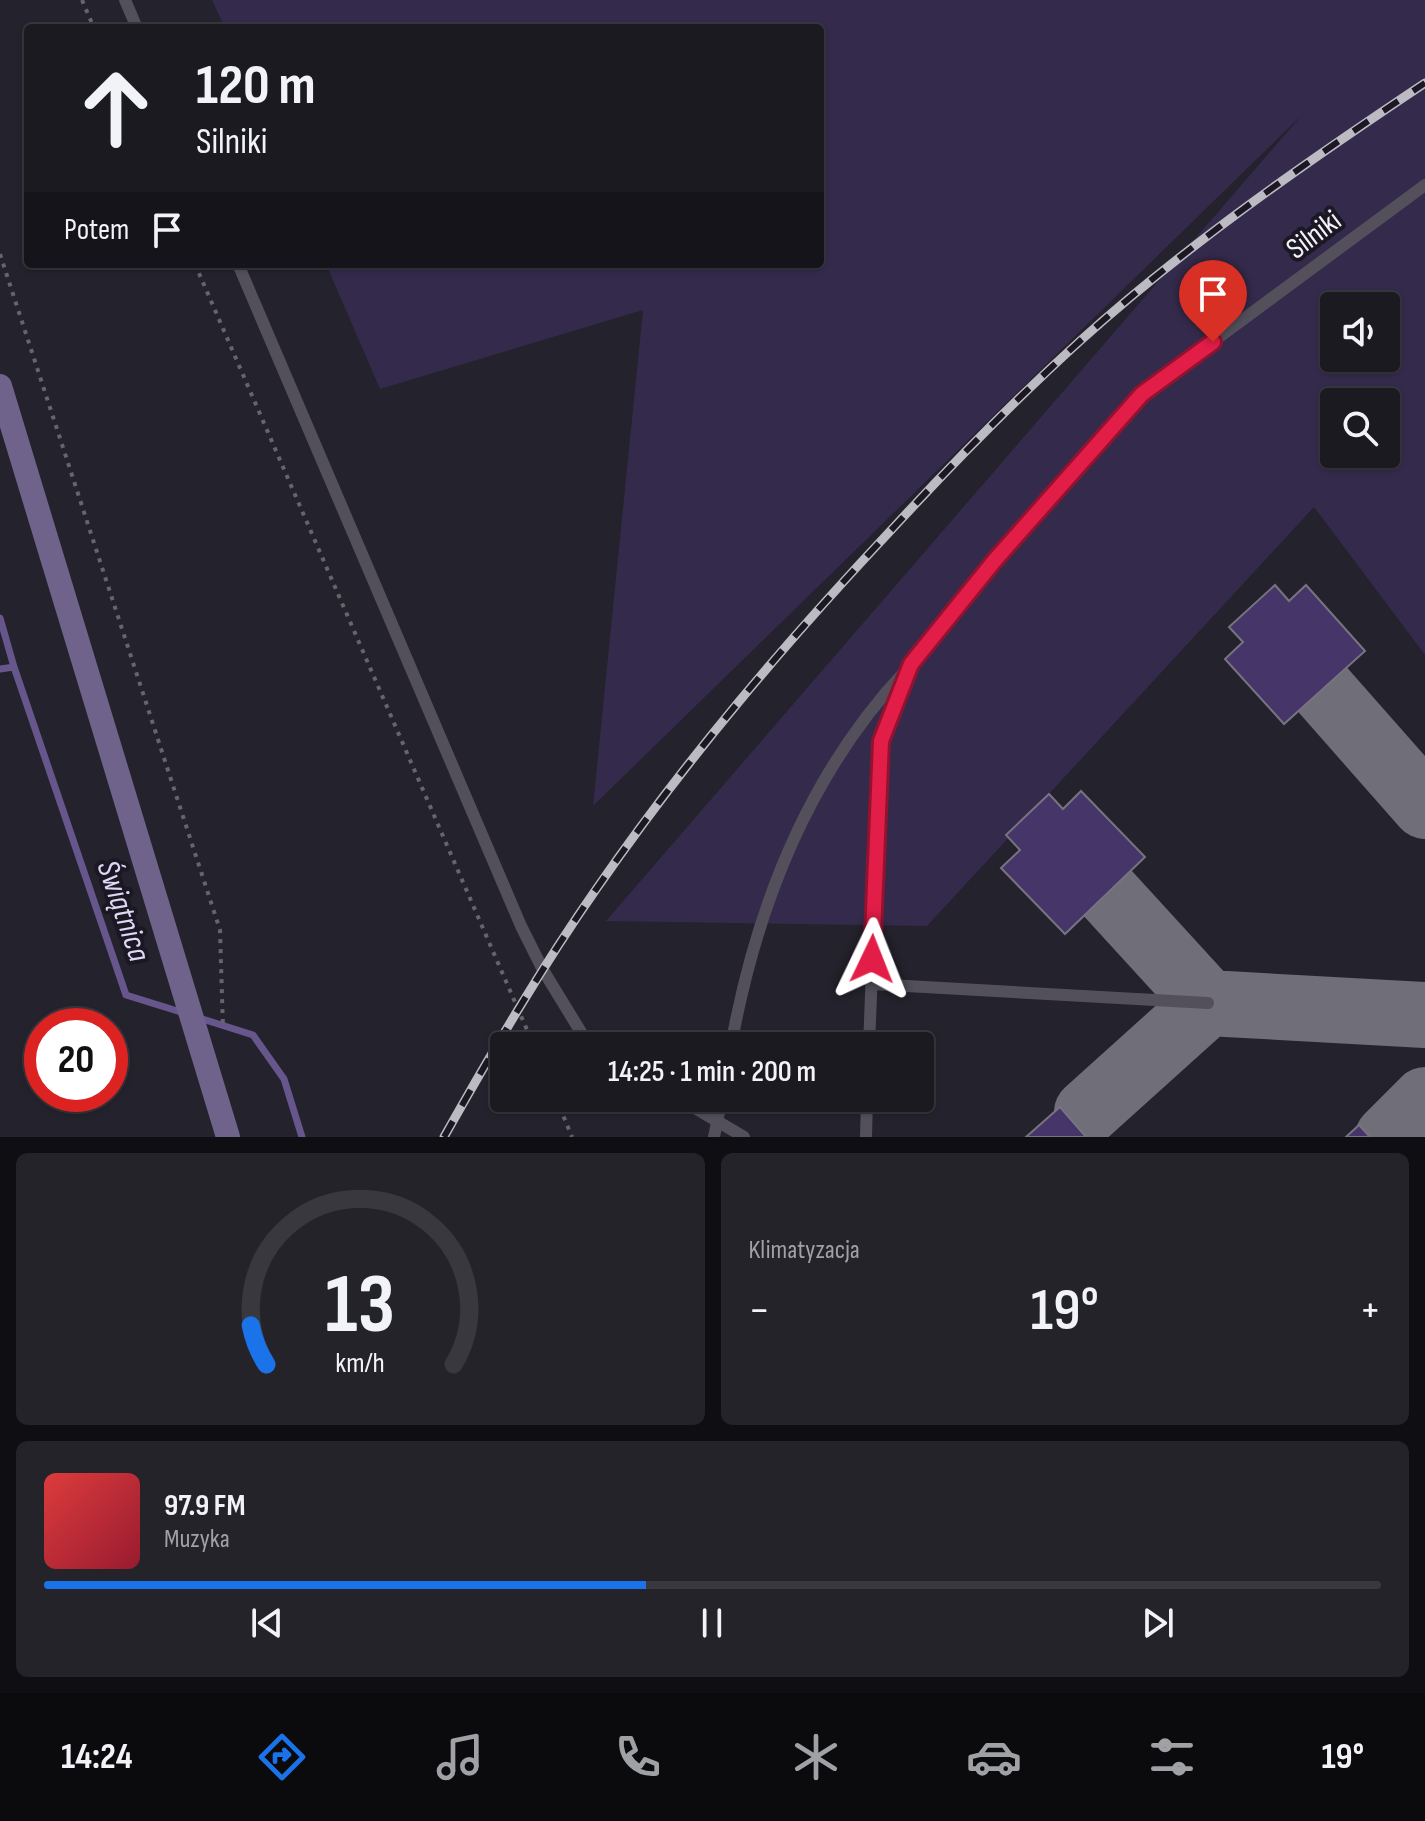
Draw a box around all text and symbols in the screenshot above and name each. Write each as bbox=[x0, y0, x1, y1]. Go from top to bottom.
text: 120 m bbox=[196, 53, 316, 120]
icon: ahead bbox=[64, 56, 168, 160]
text: Silniki bbox=[196, 121, 267, 164]
street label: Silniki bbox=[1279, 203, 1349, 267]
icon: arrive bbox=[145, 208, 189, 252]
text: Potem bbox=[64, 212, 129, 248]
pin bbox=[1179, 260, 1247, 342]
icon: arrive bbox=[1191, 272, 1235, 316]
map controls bbox=[1320, 292, 1400, 468]
button: sound bbox=[1320, 292, 1400, 372]
button: search bbox=[1320, 388, 1400, 468]
water label: Świątnica bbox=[88, 855, 158, 967]
position arrow bbox=[830, 917, 914, 1001]
speed limit sign: 20 bbox=[24, 1008, 128, 1112]
text: 14:25 · 1 min · 200 m bbox=[608, 1054, 816, 1090]
text: Klimatyzacja bbox=[749, 1235, 860, 1266]
text: 13 bbox=[325, 1256, 395, 1356]
text: 19° bbox=[1030, 1275, 1099, 1347]
text: − bbox=[749, 1284, 770, 1337]
text: + bbox=[1359, 1284, 1381, 1337]
text: km/h bbox=[336, 1346, 385, 1381]
text: 97.9 FM bbox=[164, 1488, 245, 1524]
text: Muzyka bbox=[164, 1524, 230, 1555]
icon: previous bbox=[245, 1601, 289, 1645]
icon: pause bbox=[690, 1601, 734, 1645]
icon: next bbox=[1136, 1601, 1180, 1645]
icon: directions bbox=[254, 1729, 310, 1785]
icon: music bbox=[432, 1729, 488, 1785]
icon: phone bbox=[610, 1729, 666, 1785]
icon: climate bbox=[788, 1729, 844, 1785]
icon: car bbox=[966, 1729, 1022, 1785]
icon: filters bbox=[1144, 1729, 1200, 1785]
text: 14:24 bbox=[61, 1736, 132, 1779]
text: 19° bbox=[1322, 1736, 1364, 1779]

